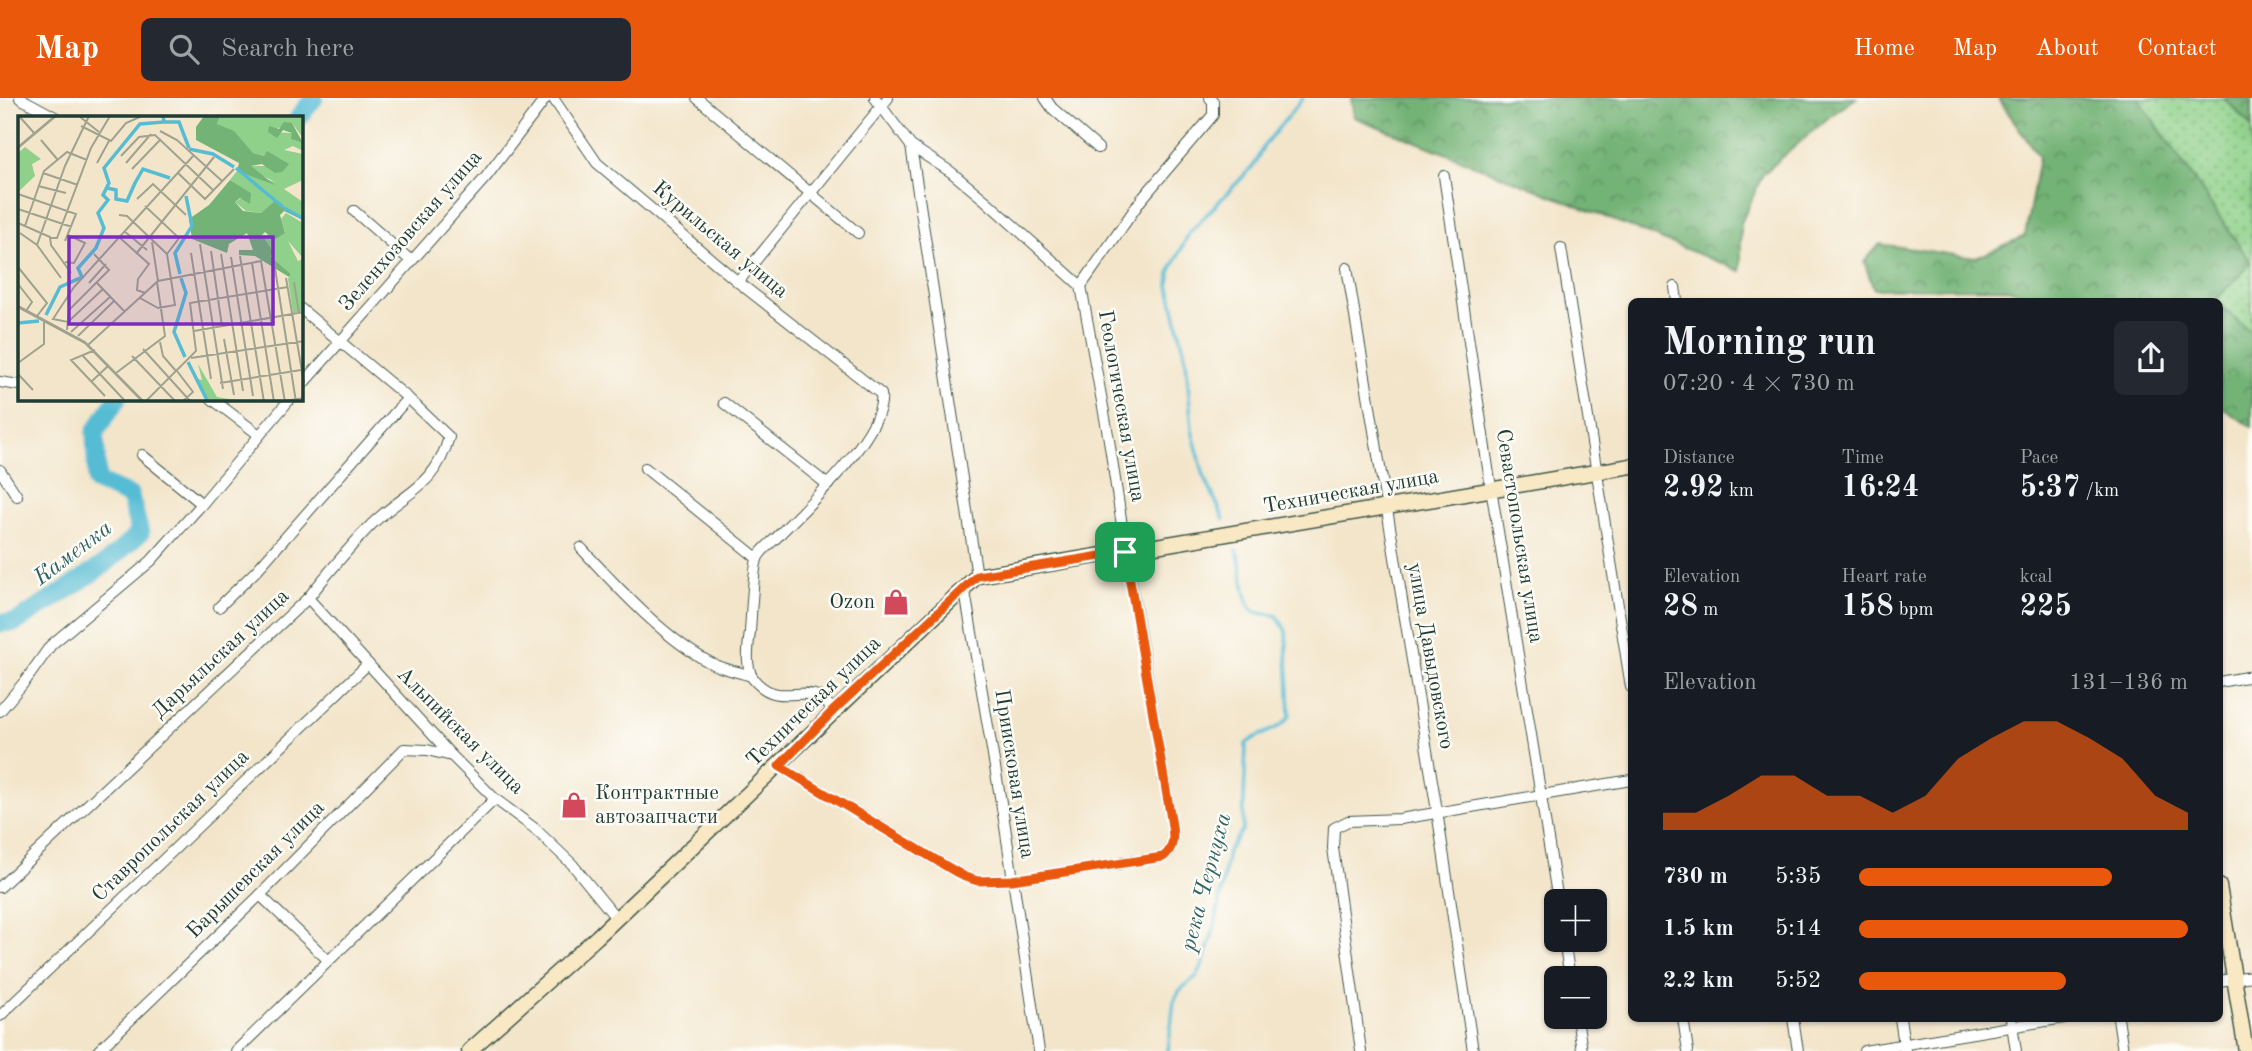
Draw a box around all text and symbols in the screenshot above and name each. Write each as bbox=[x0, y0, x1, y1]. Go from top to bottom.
search box bbox=[141, 18, 631, 81]
icon: search bbox=[165, 30, 203, 68]
text: Map bbox=[35, 33, 99, 66]
text: Search here bbox=[221, 36, 354, 62]
text: Home bbox=[1854, 37, 1915, 61]
text: Map bbox=[1953, 37, 1997, 61]
text: About bbox=[2035, 37, 2099, 61]
text: Contact bbox=[2137, 37, 2217, 61]
inset map bbox=[18, 116, 303, 401]
street label: Зеленхозовская улица bbox=[336, 147, 486, 315]
street label: Курильская улица bbox=[648, 177, 792, 303]
street label: Геологическая улица bbox=[1094, 308, 1148, 504]
button: share bbox=[2114, 321, 2188, 395]
text: Morning run bbox=[1663, 325, 1876, 363]
text: 07:20 · 4 × 730 m bbox=[1663, 372, 1855, 395]
street label: Севастопольская улица bbox=[1492, 427, 1546, 645]
text: Distance bbox=[1663, 449, 1735, 468]
text: Time bbox=[1841, 449, 1884, 468]
text: Pace bbox=[2020, 449, 2058, 468]
street label: Техническая улица bbox=[1262, 466, 1440, 518]
text: 2.92 bbox=[1663, 473, 1724, 503]
text: 16:24 bbox=[1841, 473, 1919, 503]
text: 5:37 bbox=[2020, 473, 2080, 503]
text: km bbox=[1724, 482, 1754, 501]
text: /km bbox=[2080, 482, 2119, 501]
water label: Каменка bbox=[29, 516, 116, 590]
pin bbox=[1095, 522, 1155, 582]
icon: arrive bbox=[1106, 533, 1144, 571]
street label: улица Давыдовского bbox=[1403, 561, 1457, 751]
text: Elevation bbox=[1663, 568, 1740, 587]
text: Heart rate bbox=[1841, 568, 1927, 587]
text: kcal bbox=[2020, 568, 2052, 587]
street label: Дарьяльская улица bbox=[149, 585, 293, 723]
shop icon: Ozon bbox=[881, 587, 911, 617]
place label: Ozon bbox=[829, 592, 875, 613]
text: 28 bbox=[1663, 592, 1698, 622]
text: 158 bbox=[1841, 592, 1894, 622]
text: 225 bbox=[2020, 592, 2072, 622]
text: m bbox=[1698, 601, 1718, 620]
text: bpm bbox=[1894, 601, 1934, 620]
street label: Техническая улица bbox=[743, 633, 885, 771]
street label: Альпийская улица bbox=[392, 663, 528, 799]
text: Elevation bbox=[1663, 671, 1757, 694]
text: 131–136 m bbox=[2069, 671, 2188, 694]
street label: Приисковая улица bbox=[990, 688, 1038, 860]
street label: Ставропольская улица bbox=[89, 746, 253, 906]
place label: Контрактные автозапчасти bbox=[595, 783, 719, 828]
shop icon: Контрактные автозапчасти bbox=[559, 790, 589, 820]
street label: Барышевская улица bbox=[183, 797, 329, 943]
water label: река Чернуха bbox=[1176, 811, 1236, 956]
text: 730 m bbox=[1663, 865, 1728, 888]
text: 5:35 bbox=[1775, 865, 1821, 888]
map controls bbox=[1544, 889, 1607, 1029]
button: + bbox=[1544, 889, 1607, 952]
text: 1.5 km bbox=[1663, 917, 1734, 940]
text: 5:14 bbox=[1775, 917, 1821, 940]
button: − bbox=[1544, 966, 1607, 1029]
text: 2.2 km bbox=[1663, 969, 1734, 992]
text: 5:52 bbox=[1775, 969, 1821, 992]

